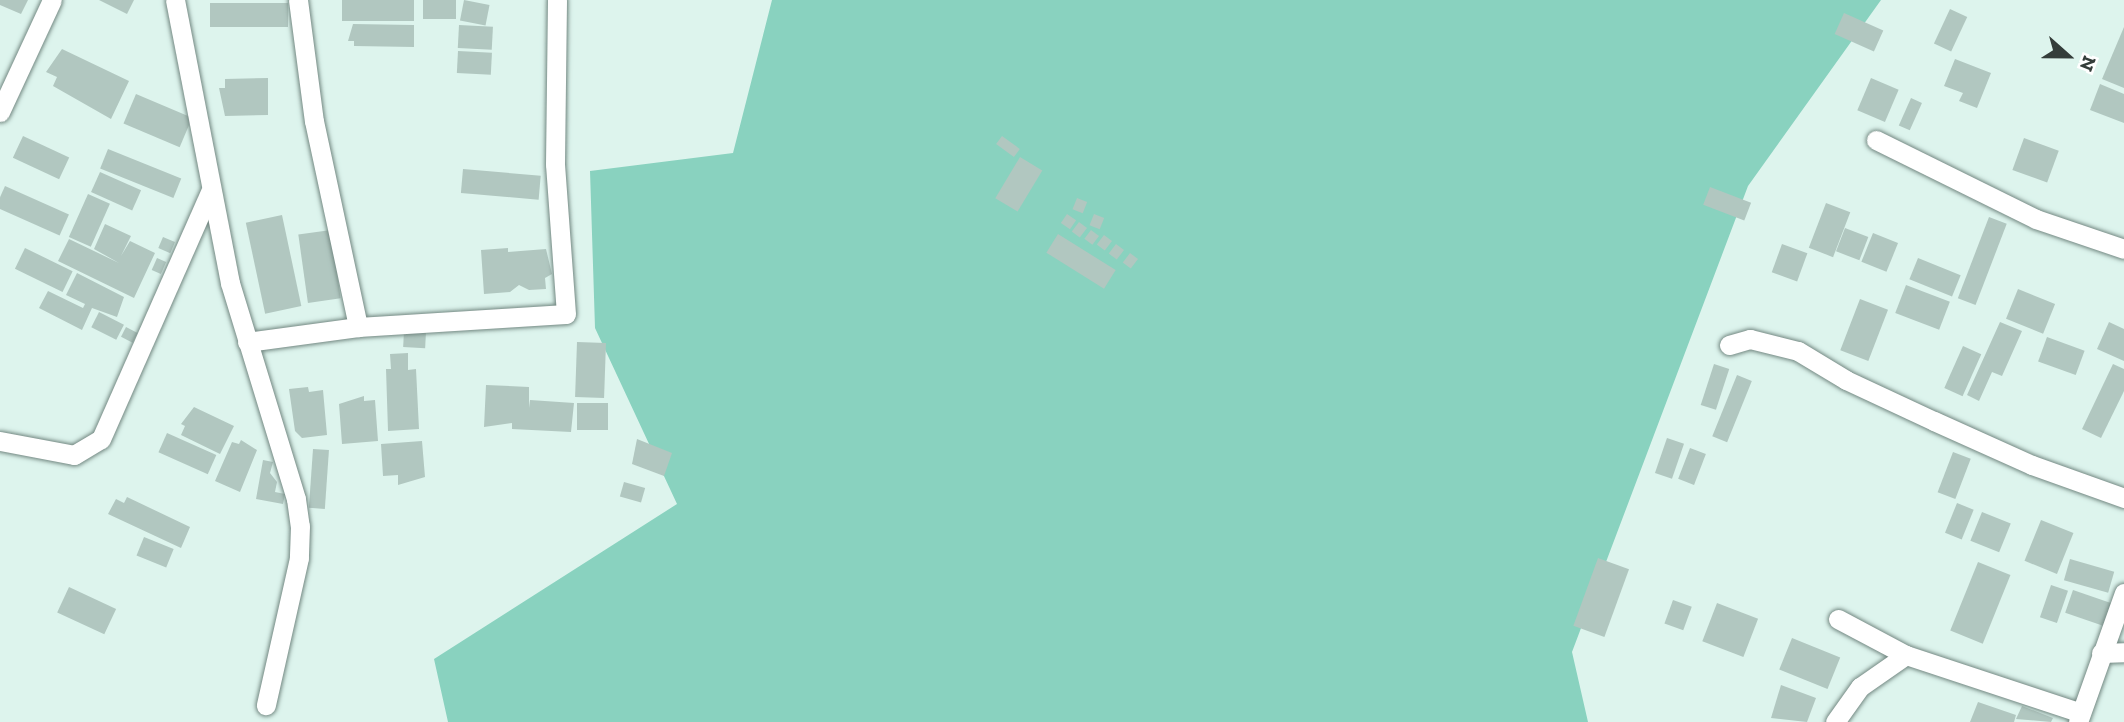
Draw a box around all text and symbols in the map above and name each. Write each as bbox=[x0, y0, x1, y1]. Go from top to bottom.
north arrow bbox=[2033, 21, 2103, 91]
text: N bbox=[2075, 53, 2101, 75]

